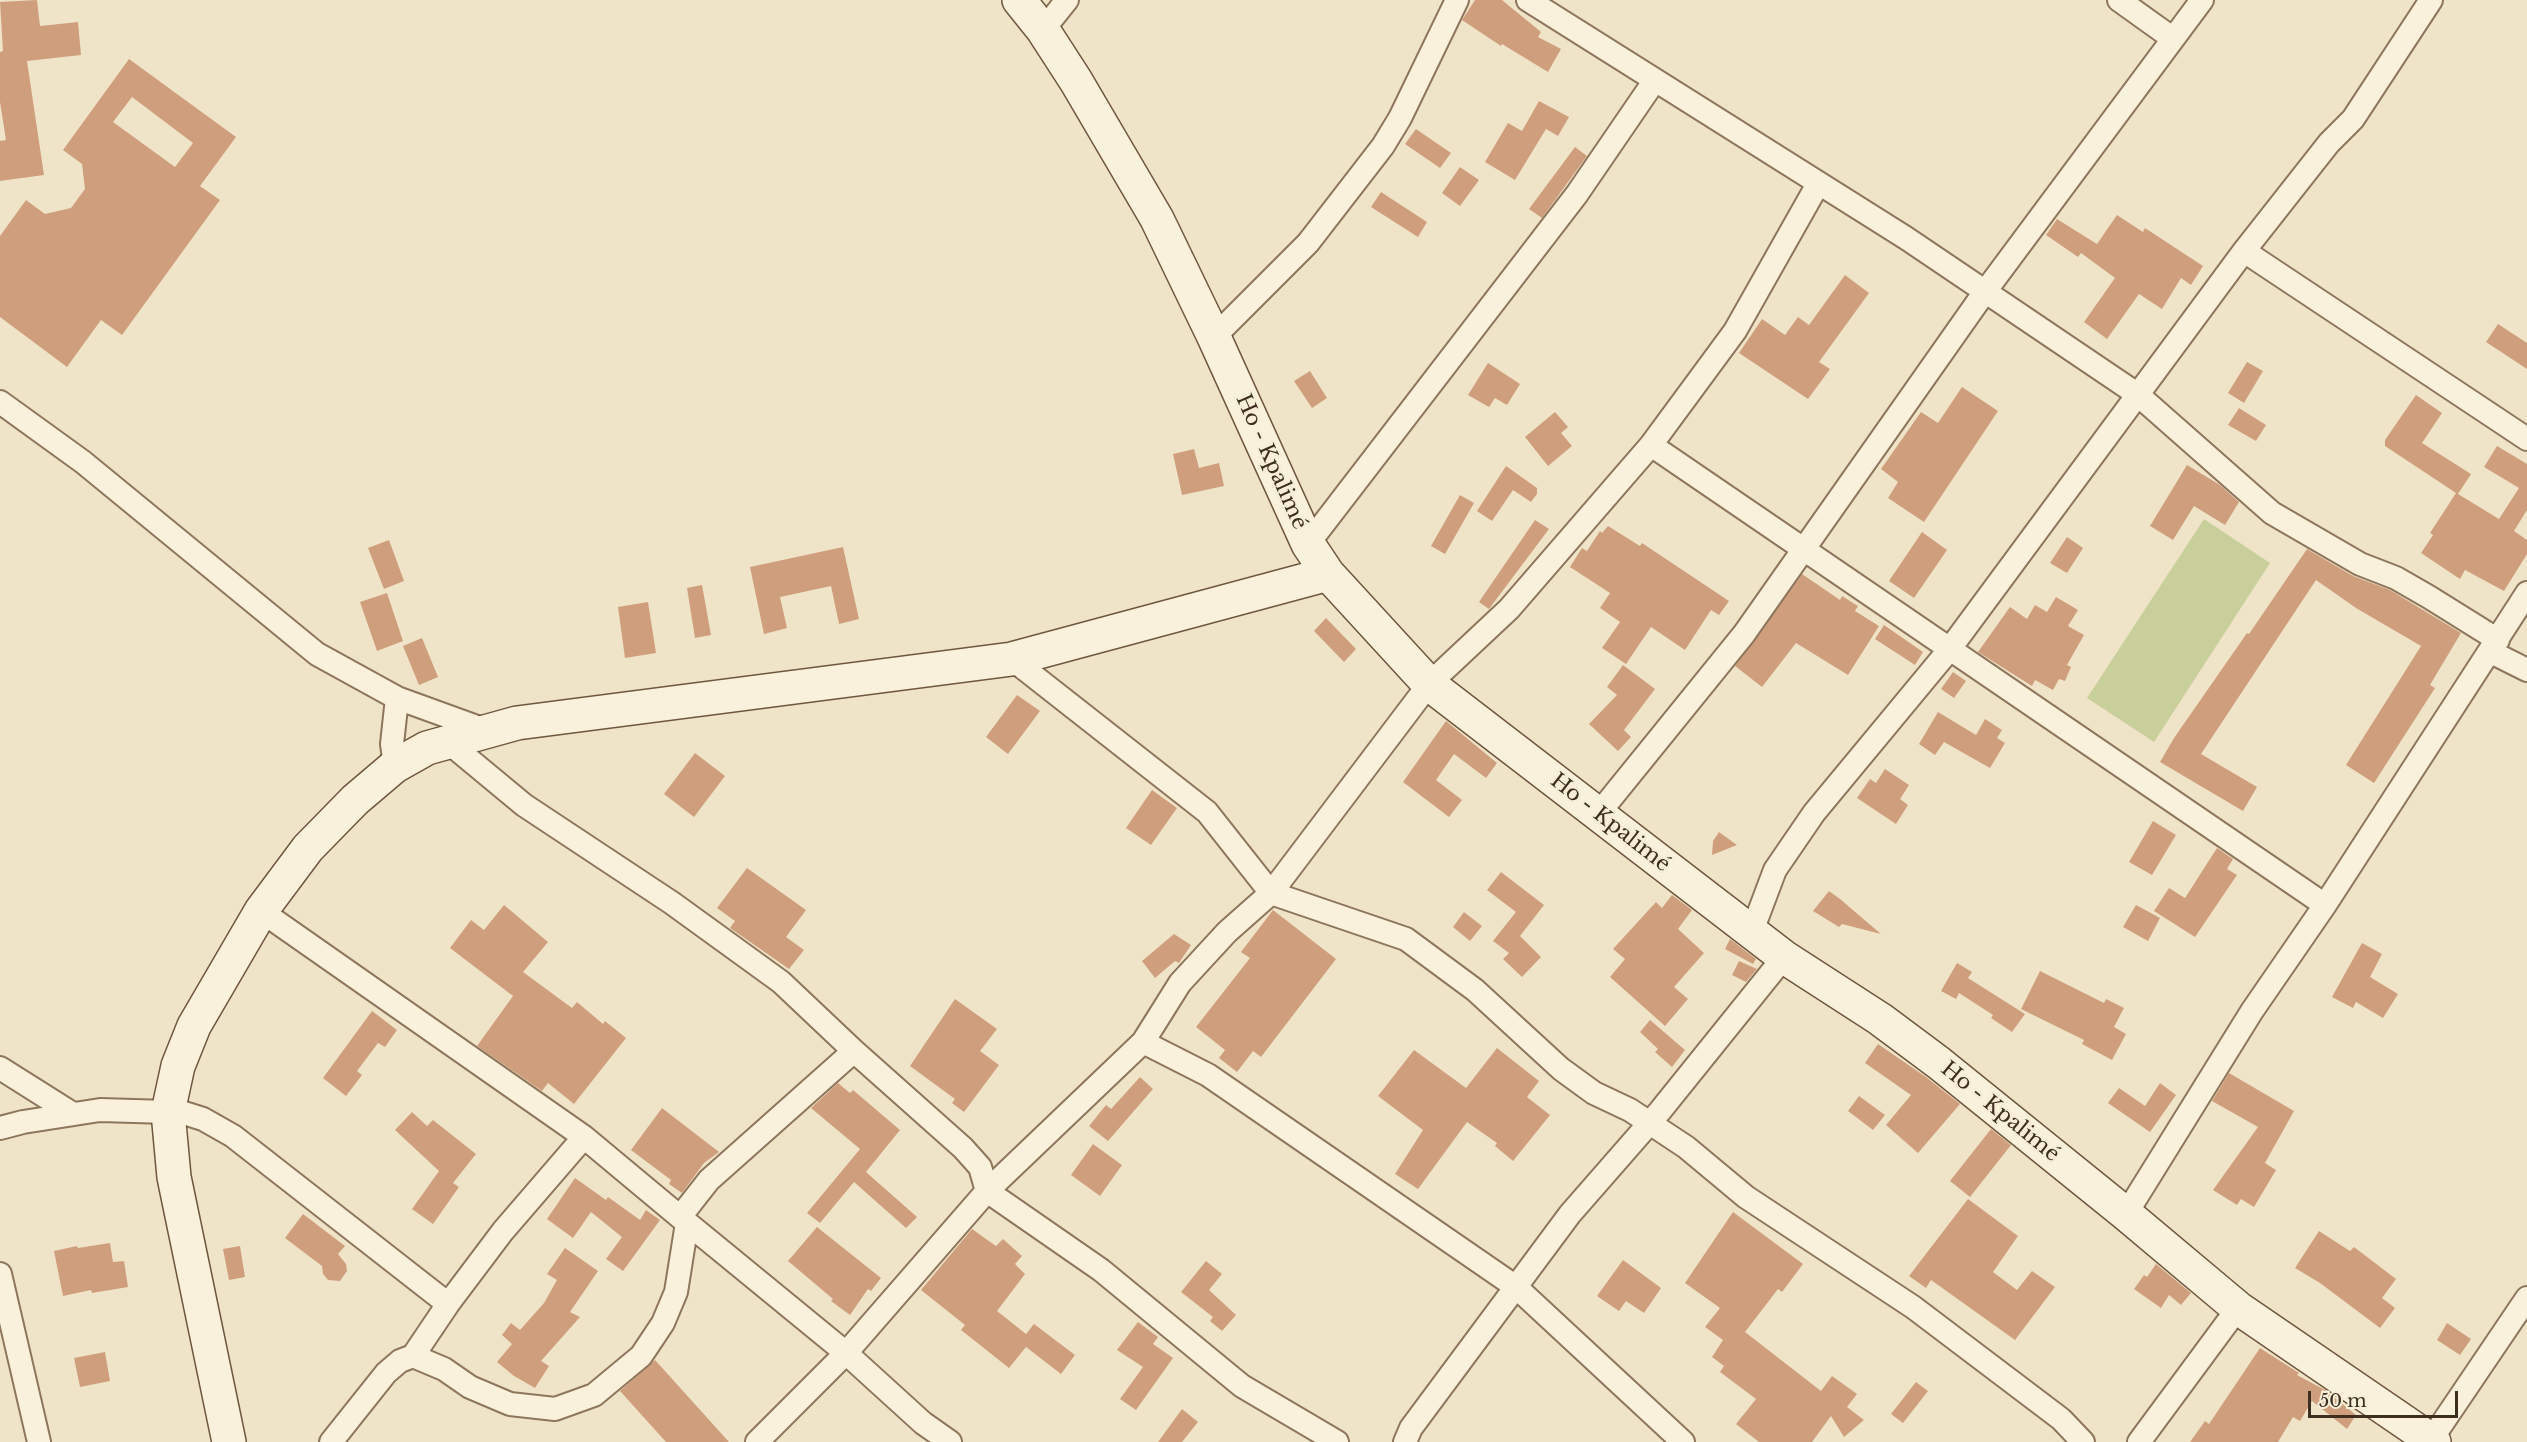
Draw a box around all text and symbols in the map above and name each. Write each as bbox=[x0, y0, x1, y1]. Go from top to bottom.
street label: Ho - Kpalimé bbox=[1230, 391, 1312, 533]
street label: Ho - Kpalimé bbox=[1545, 768, 1675, 878]
street label: Ho - Kpalimé bbox=[1936, 1057, 2064, 1167]
scale bar bbox=[2311, 1379, 2461, 1417]
text: 50 m bbox=[2319, 1390, 2367, 1412]

